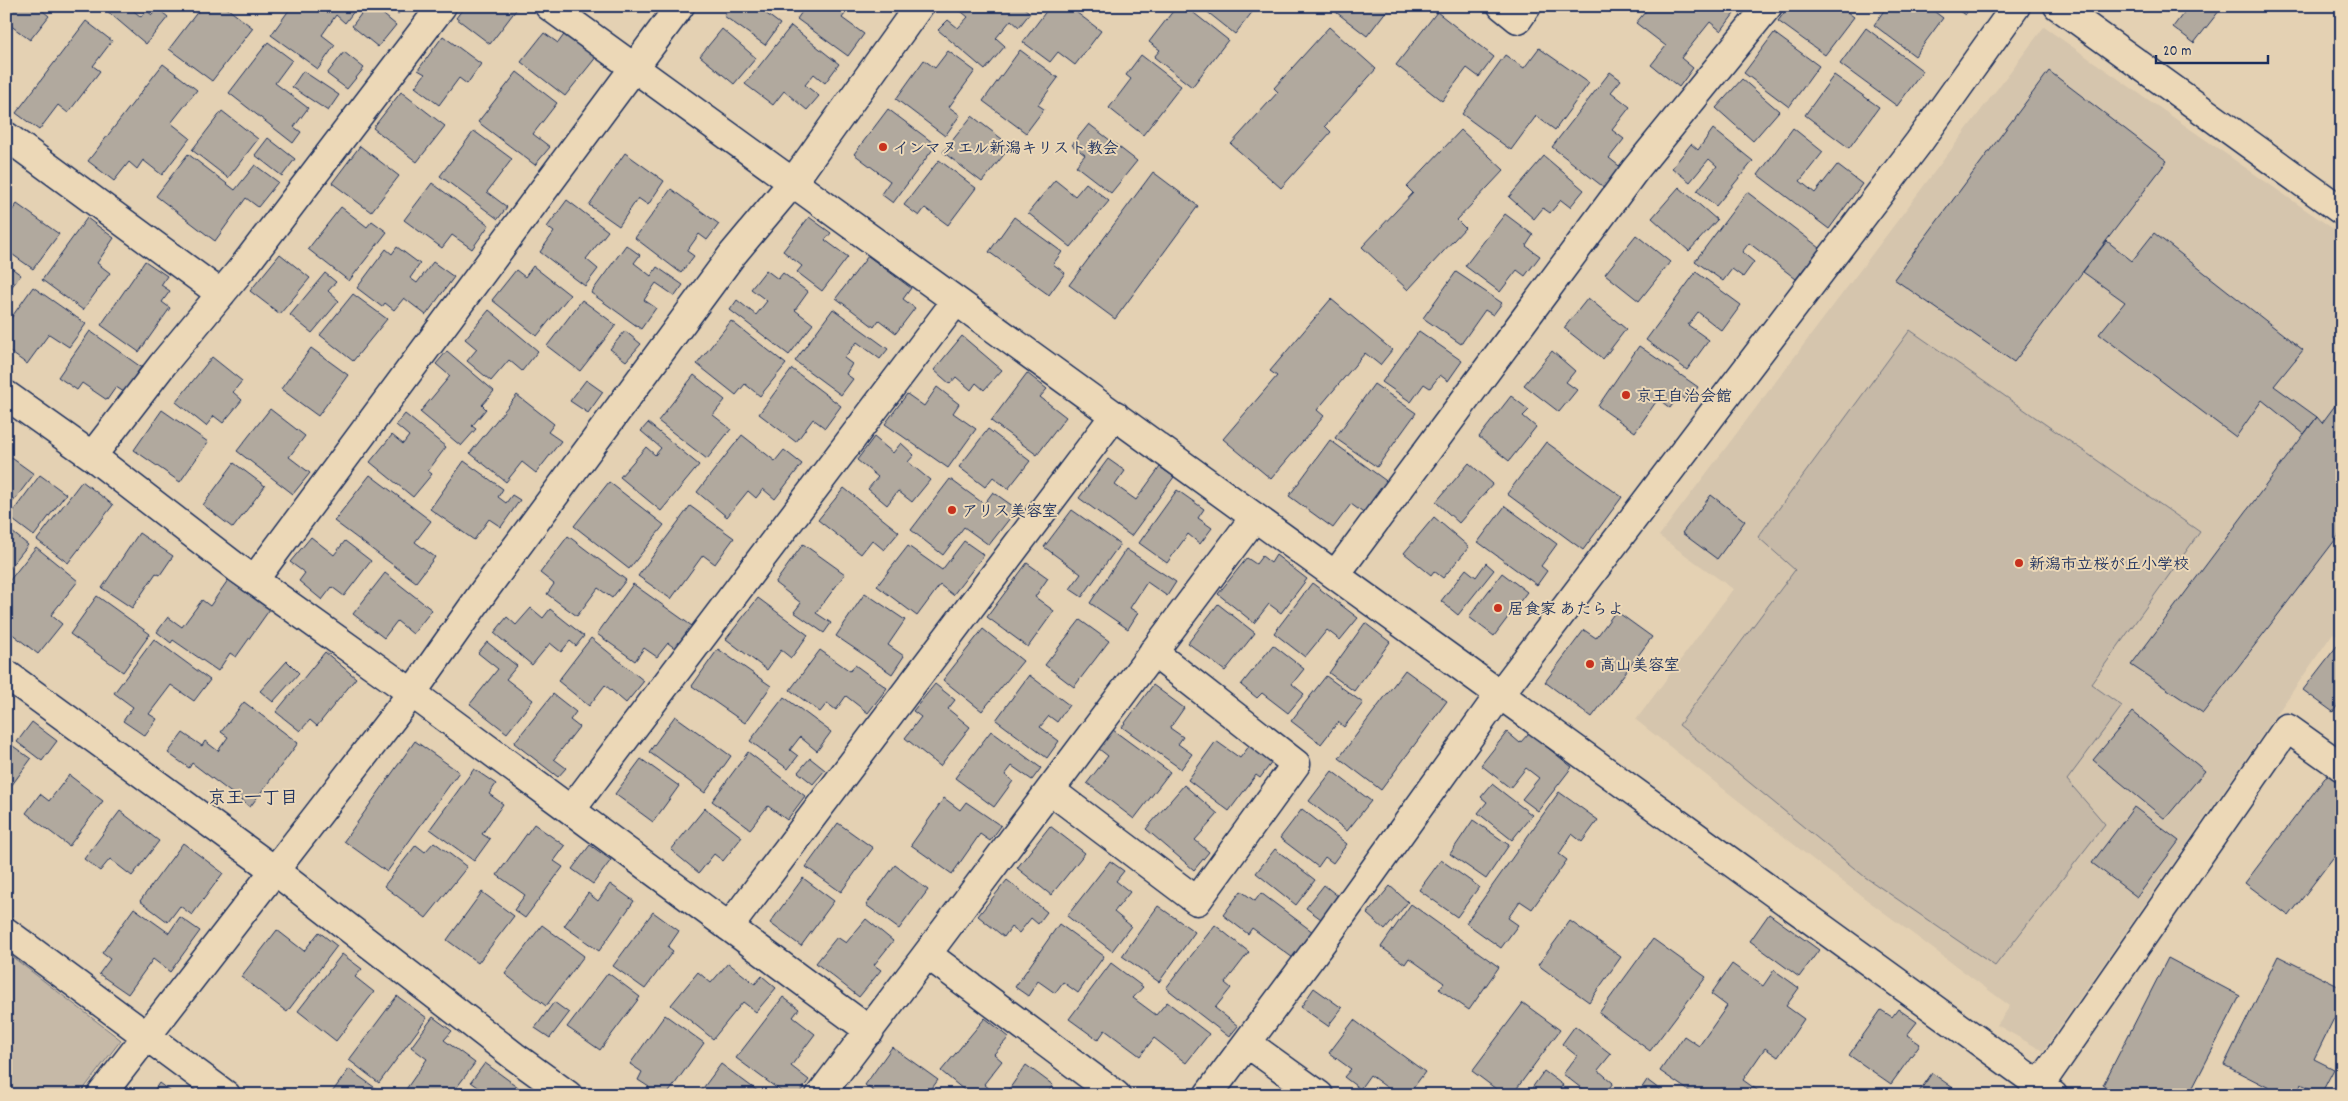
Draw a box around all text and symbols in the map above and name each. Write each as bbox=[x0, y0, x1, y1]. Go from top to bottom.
scale bar bbox=[2156, 32, 2268, 64]
text: 20 m bbox=[2163, 41, 2191, 63]
place label: インマヌエル新潟キリスト教会 bbox=[893, 138, 1119, 161]
marker: インマヌエル新潟キリスト教会 bbox=[877, 141, 889, 153]
place label: 京王自治会館 bbox=[1636, 386, 1732, 409]
marker: 京王自治会館 bbox=[1620, 389, 1632, 401]
place label: アリス美容室 bbox=[962, 501, 1058, 524]
marker: アリス美容室 bbox=[946, 504, 958, 516]
place label: 新潟市立桜が丘小学校 bbox=[2029, 554, 2189, 577]
marker: 新潟市立桜が丘小学校 bbox=[2013, 557, 2025, 569]
place label: 居食家 あたらよ bbox=[1508, 599, 1624, 622]
marker: 居食家 あたらよ bbox=[1492, 602, 1504, 614]
place label: 高山美容室 bbox=[1600, 655, 1680, 678]
marker: 高山美容室 bbox=[1584, 658, 1596, 670]
district label: 京王一丁目 bbox=[208, 787, 298, 812]

